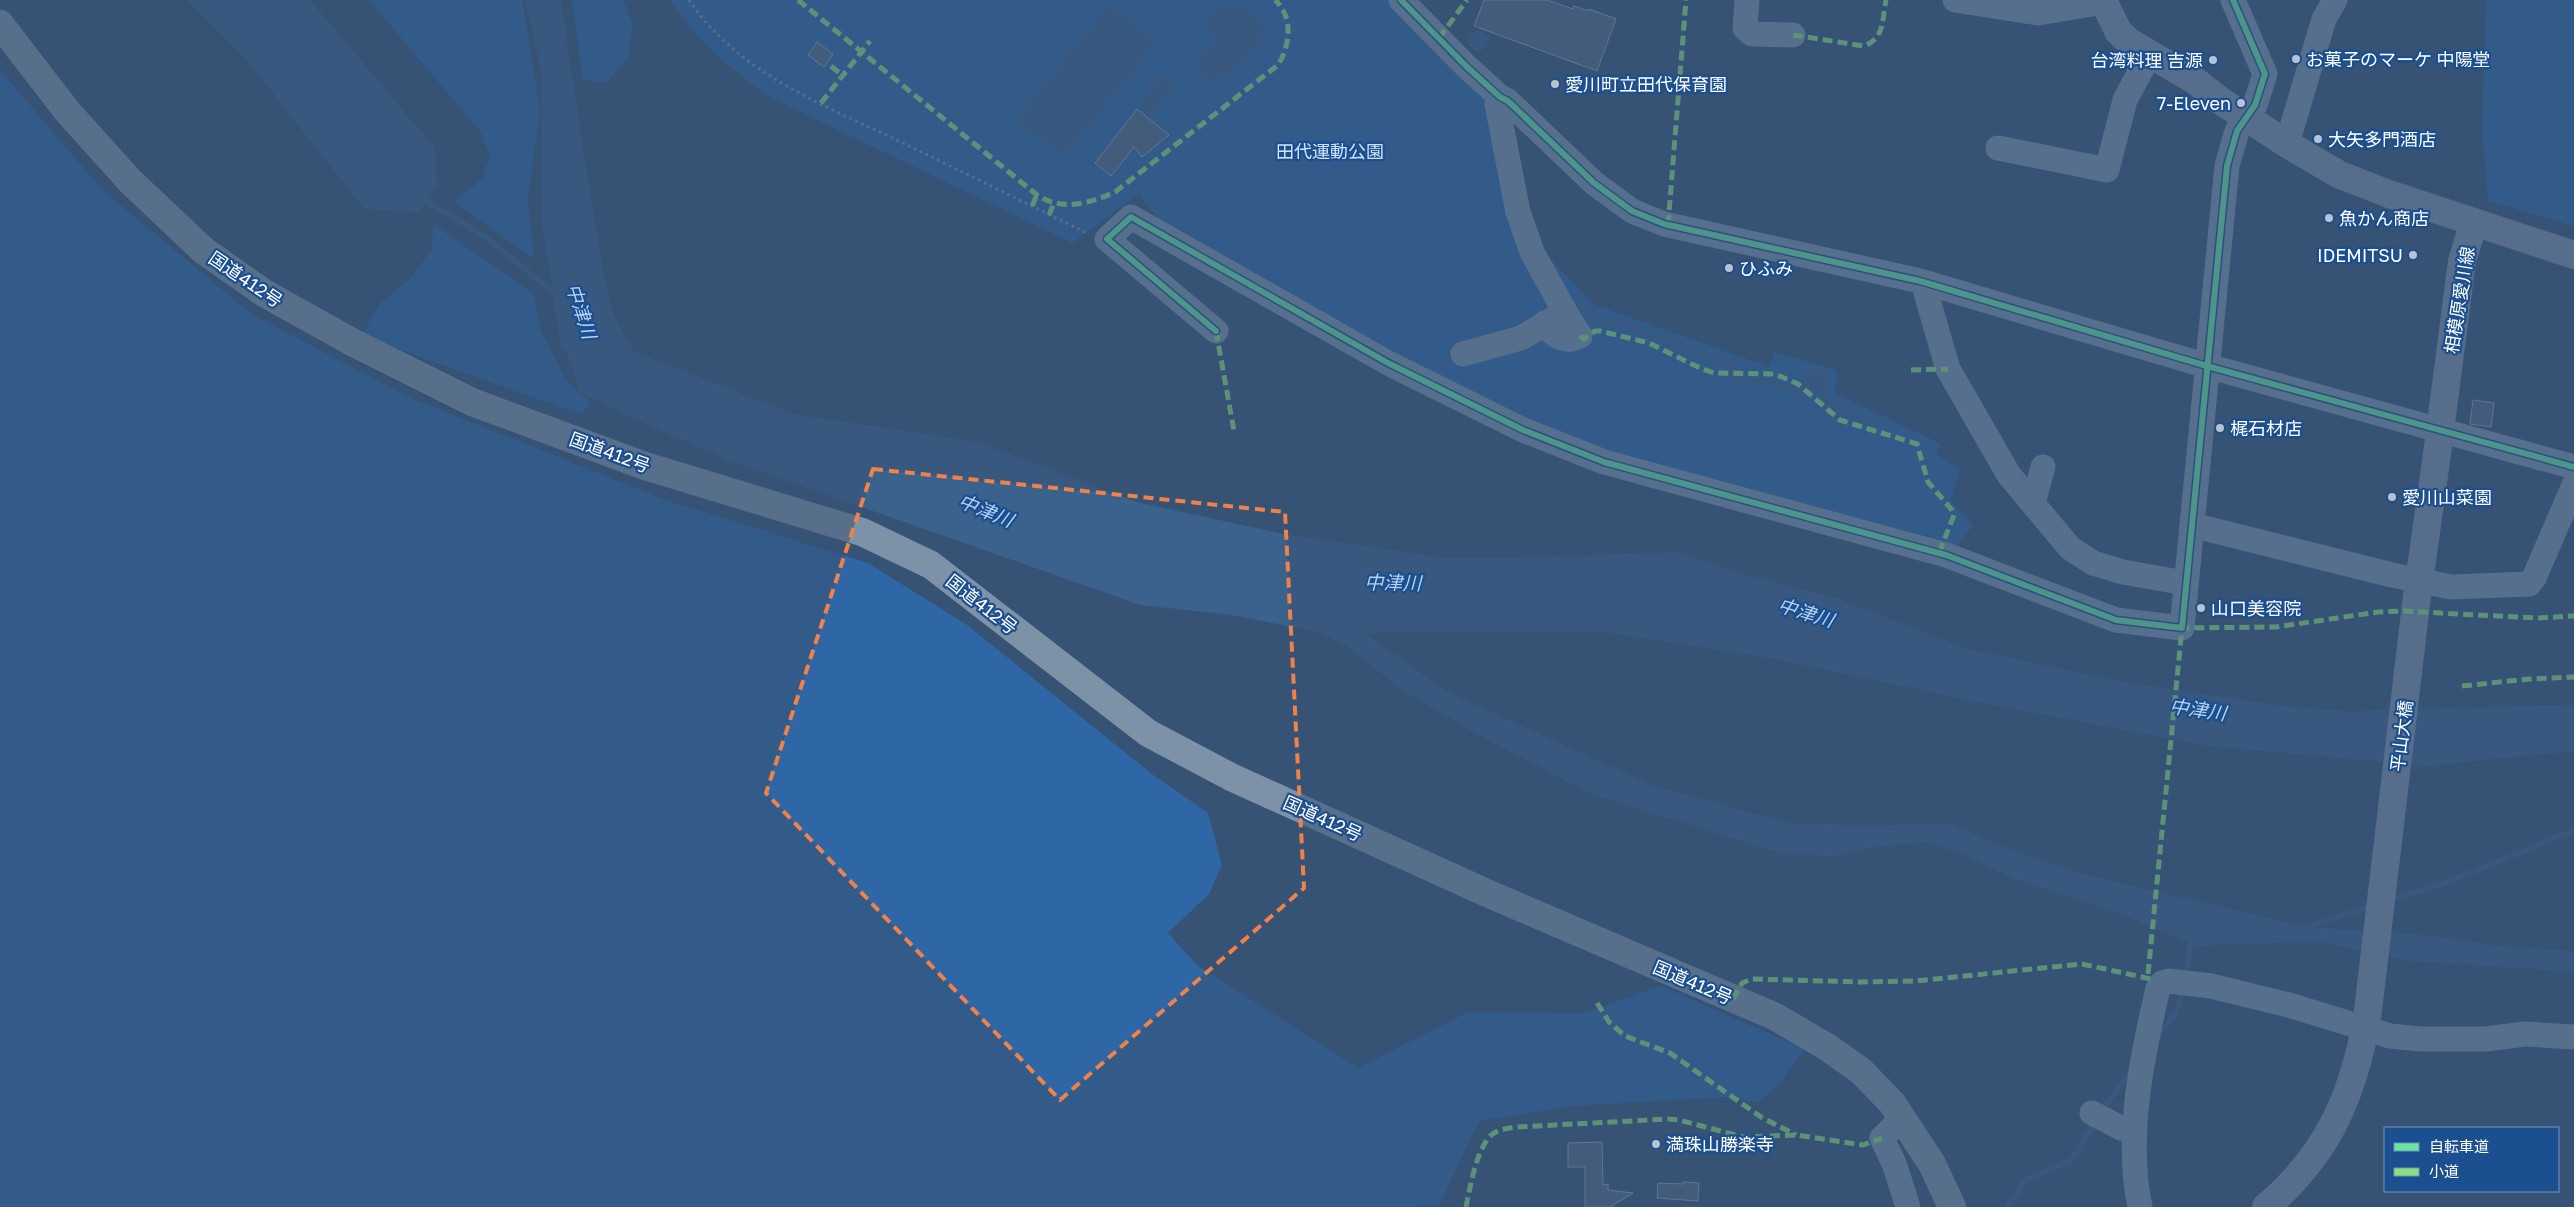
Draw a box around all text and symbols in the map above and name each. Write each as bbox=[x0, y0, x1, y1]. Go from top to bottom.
place label: お菓子のマーケ 中陽堂 bbox=[2306, 48, 2491, 70]
place label: 台湾料理 吉源 bbox=[2091, 49, 2203, 71]
marker: お菓子のマーケ 中陽堂 bbox=[2290, 53, 2302, 65]
marker: 台湾料理 吉源 bbox=[2207, 54, 2219, 66]
place label: 愛川町立田代保育園 bbox=[1565, 73, 1727, 95]
marker: 愛川町立田代保育園 bbox=[1549, 78, 1561, 90]
place label: 7-Eleven bbox=[2157, 92, 2231, 114]
marker: 7-Eleven bbox=[2235, 97, 2247, 109]
place label: 大矢多門酒店 bbox=[2328, 128, 2436, 150]
marker: 大矢多門酒店 bbox=[2312, 133, 2324, 145]
park label: 田代運動公園 bbox=[1276, 140, 1384, 162]
place label: 魚かん商店 bbox=[2339, 207, 2429, 229]
marker: 魚かん商店 bbox=[2323, 212, 2335, 224]
place label: IDEMITSU bbox=[2317, 244, 2403, 266]
street label: 相模原愛川線 bbox=[2440, 245, 2478, 355]
street label: 国道412号 bbox=[205, 246, 287, 312]
marker: IDEMITSU bbox=[2407, 249, 2419, 261]
place label: ひふみ bbox=[1739, 257, 1793, 279]
marker: ひふみ bbox=[1723, 262, 1735, 274]
water label: 中津川 bbox=[562, 280, 602, 344]
place label: 梶石材店 bbox=[2230, 417, 2302, 439]
marker: 梶石材店 bbox=[2214, 422, 2226, 434]
street label: 国道412号 bbox=[567, 427, 653, 477]
place label: 愛川山菜園 bbox=[2402, 486, 2492, 508]
water label: 中津川 bbox=[955, 489, 1019, 532]
marker: 愛川山菜園 bbox=[2386, 491, 2398, 503]
street label: 国道412号 bbox=[942, 569, 1022, 639]
water label: 中津川 bbox=[1364, 570, 1424, 594]
water label: 中津川 bbox=[1775, 593, 1839, 632]
place label: 山口美容院 bbox=[2211, 597, 2301, 619]
marker: 山口美容院 bbox=[2195, 602, 2207, 614]
water label: 中津川 bbox=[2168, 694, 2230, 725]
street label: 平山大橋 bbox=[2386, 699, 2416, 773]
street label: 国道412号 bbox=[1280, 791, 1366, 845]
street label: 国道412号 bbox=[1650, 955, 1736, 1009]
legend bbox=[2384, 1127, 2559, 1192]
place label: 満珠山勝楽寺 bbox=[1666, 1133, 1774, 1155]
text: 自転車道 bbox=[2429, 1137, 2489, 1155]
marker: 満珠山勝楽寺 bbox=[1650, 1138, 1662, 1150]
text: 小道 bbox=[2429, 1162, 2459, 1180]

